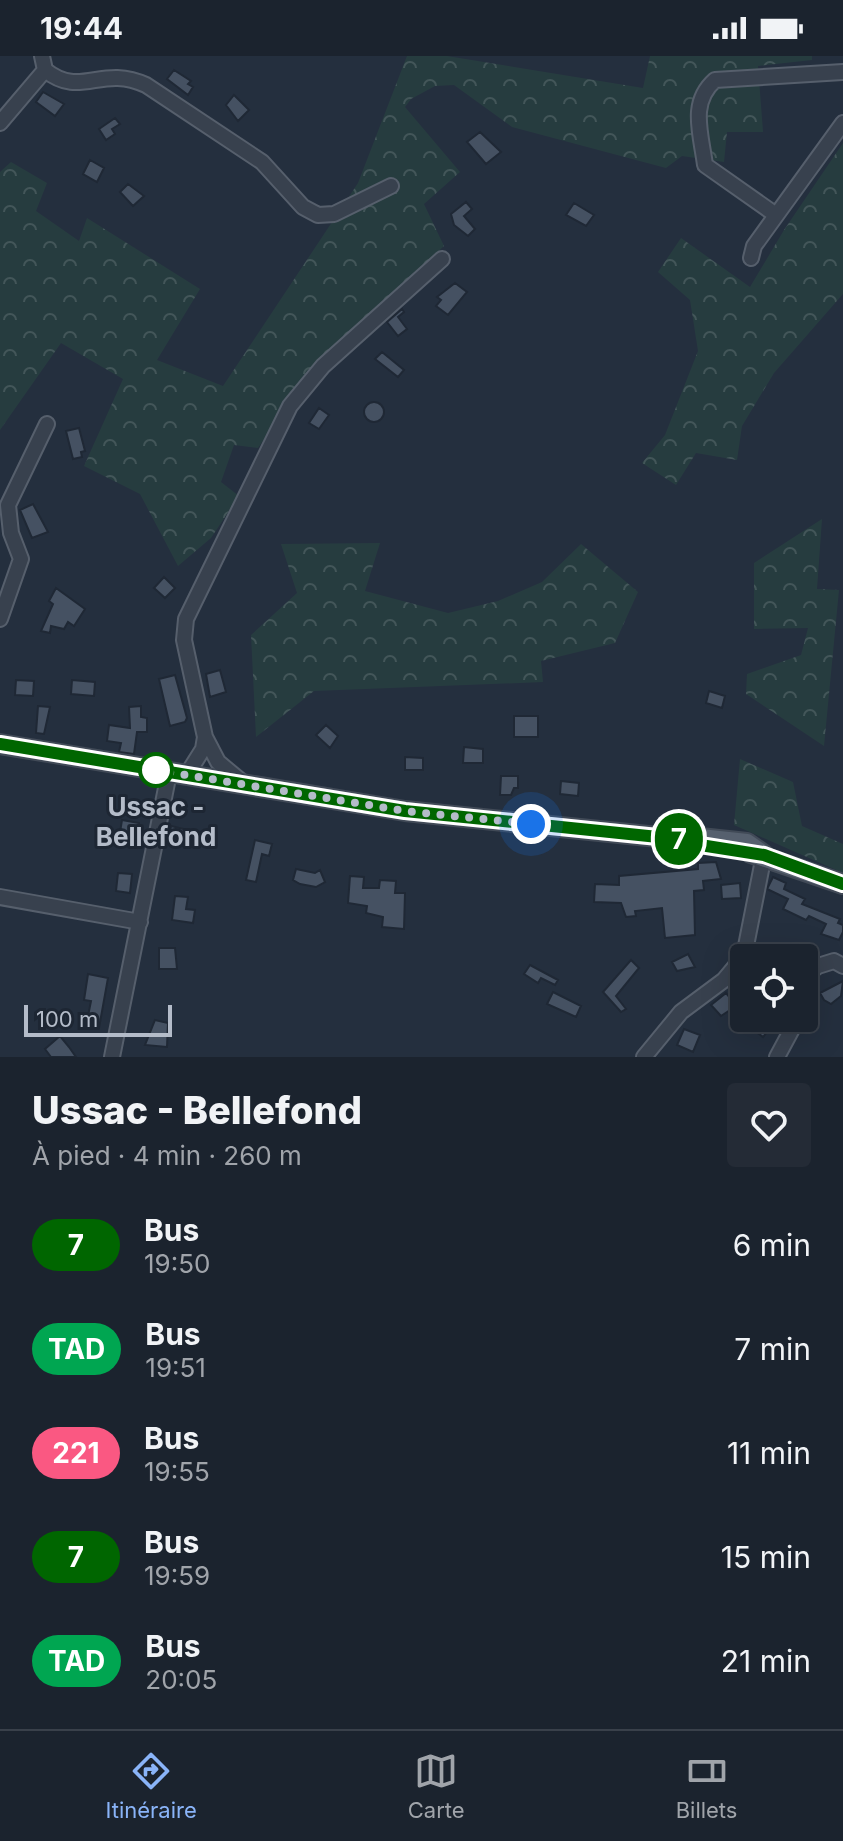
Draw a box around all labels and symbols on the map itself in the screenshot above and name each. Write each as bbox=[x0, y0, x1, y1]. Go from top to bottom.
marker: Ussac - Bellefond bbox=[139, 753, 173, 787]
place label: Ussac - Bellefond bbox=[96, 791, 216, 852]
your location bbox=[511, 804, 551, 844]
line badge: 7 bbox=[653, 813, 705, 865]
scale bar bbox=[24, 1001, 172, 1037]

